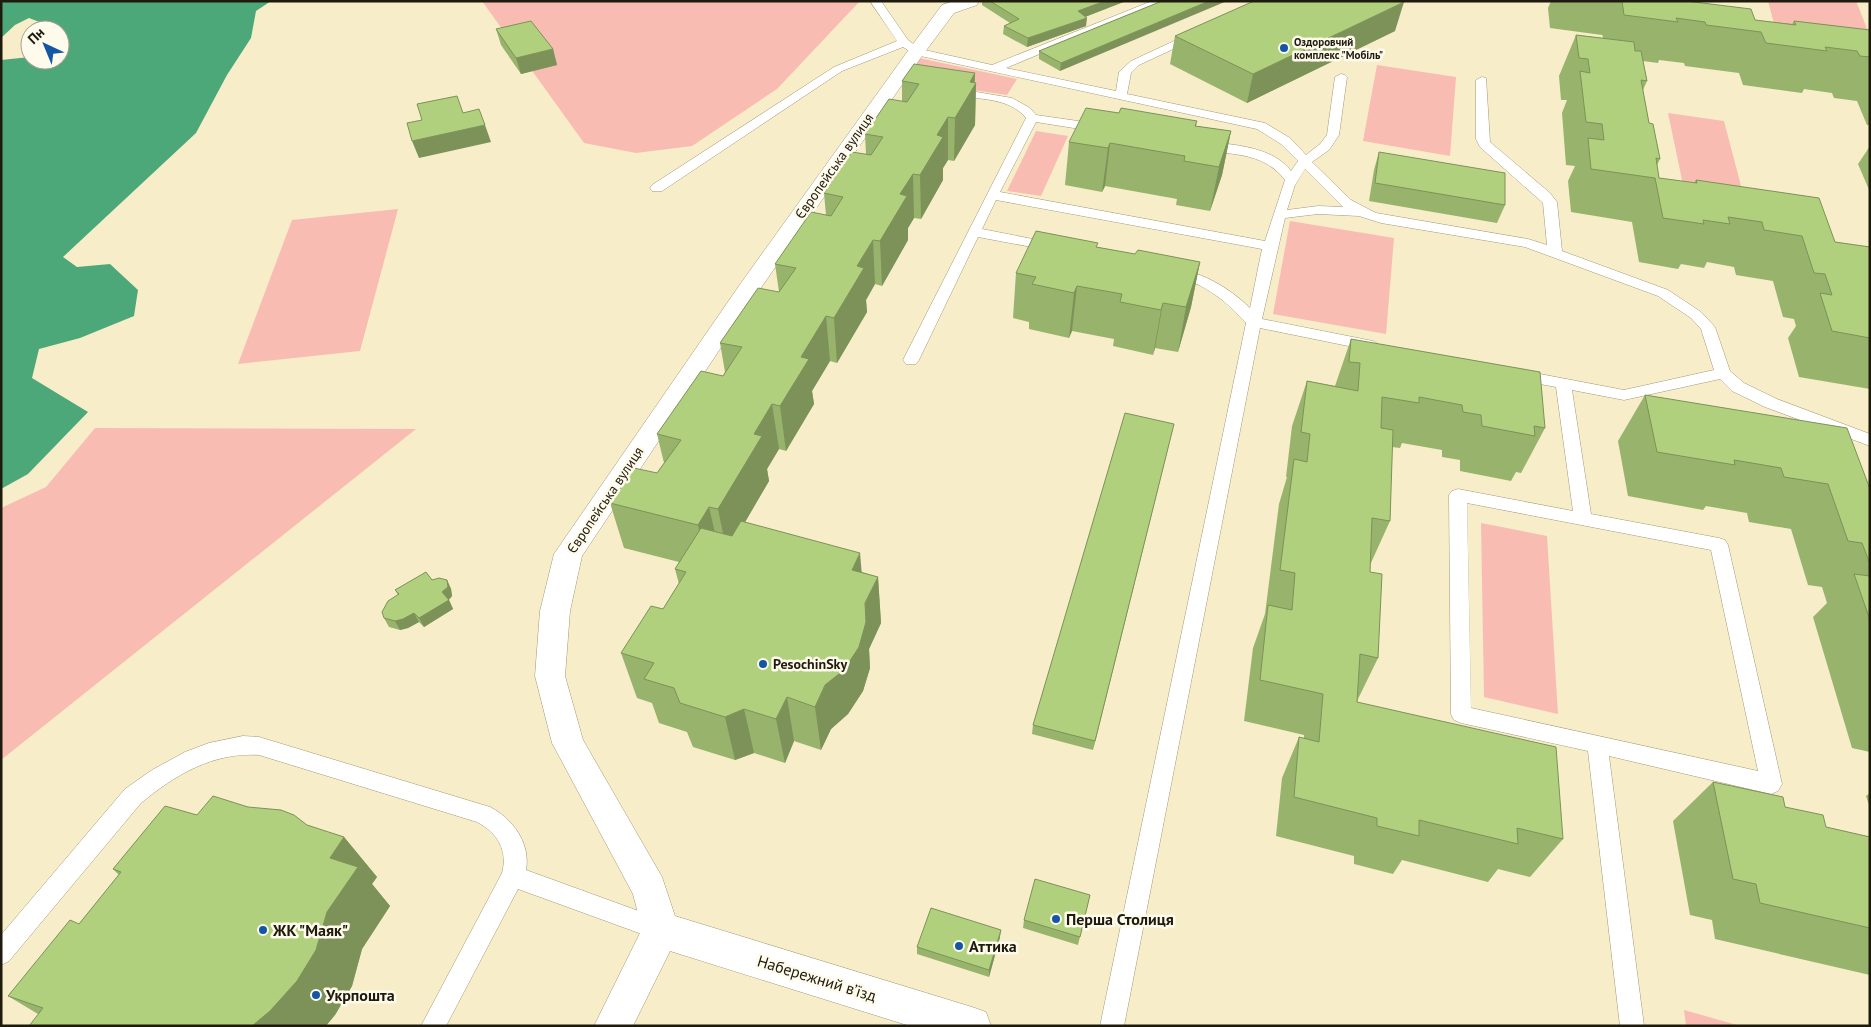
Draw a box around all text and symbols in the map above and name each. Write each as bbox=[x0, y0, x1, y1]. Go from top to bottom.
north arrow bbox=[20, 20, 70, 70]
text: Пн bbox=[24, 23, 48, 48]
place label: Оздоровчий комплекс "Мобіль" bbox=[1294, 35, 1383, 62]
marker: Оздоровчий комплекс "Мобіль" bbox=[1278, 42, 1290, 54]
street label: Європейська вулиця bbox=[791, 110, 877, 222]
street label: Європейська вулиця bbox=[563, 443, 647, 557]
place label: PesochinSky bbox=[773, 655, 848, 673]
marker: PesochinSky bbox=[757, 658, 769, 670]
place label: Перша Столиця bbox=[1066, 909, 1174, 929]
marker: Перша Столиця bbox=[1050, 913, 1062, 925]
place label: ЖК "Маяк" bbox=[272, 920, 348, 940]
marker: ЖК "Маяк" bbox=[257, 924, 269, 936]
place label: Аттика bbox=[969, 936, 1017, 956]
marker: Аттика bbox=[953, 940, 965, 952]
street label: Набережний в’їзд bbox=[755, 950, 879, 1006]
place label: Укрпошта bbox=[325, 985, 395, 1005]
marker: Укрпошта bbox=[310, 989, 322, 1001]

